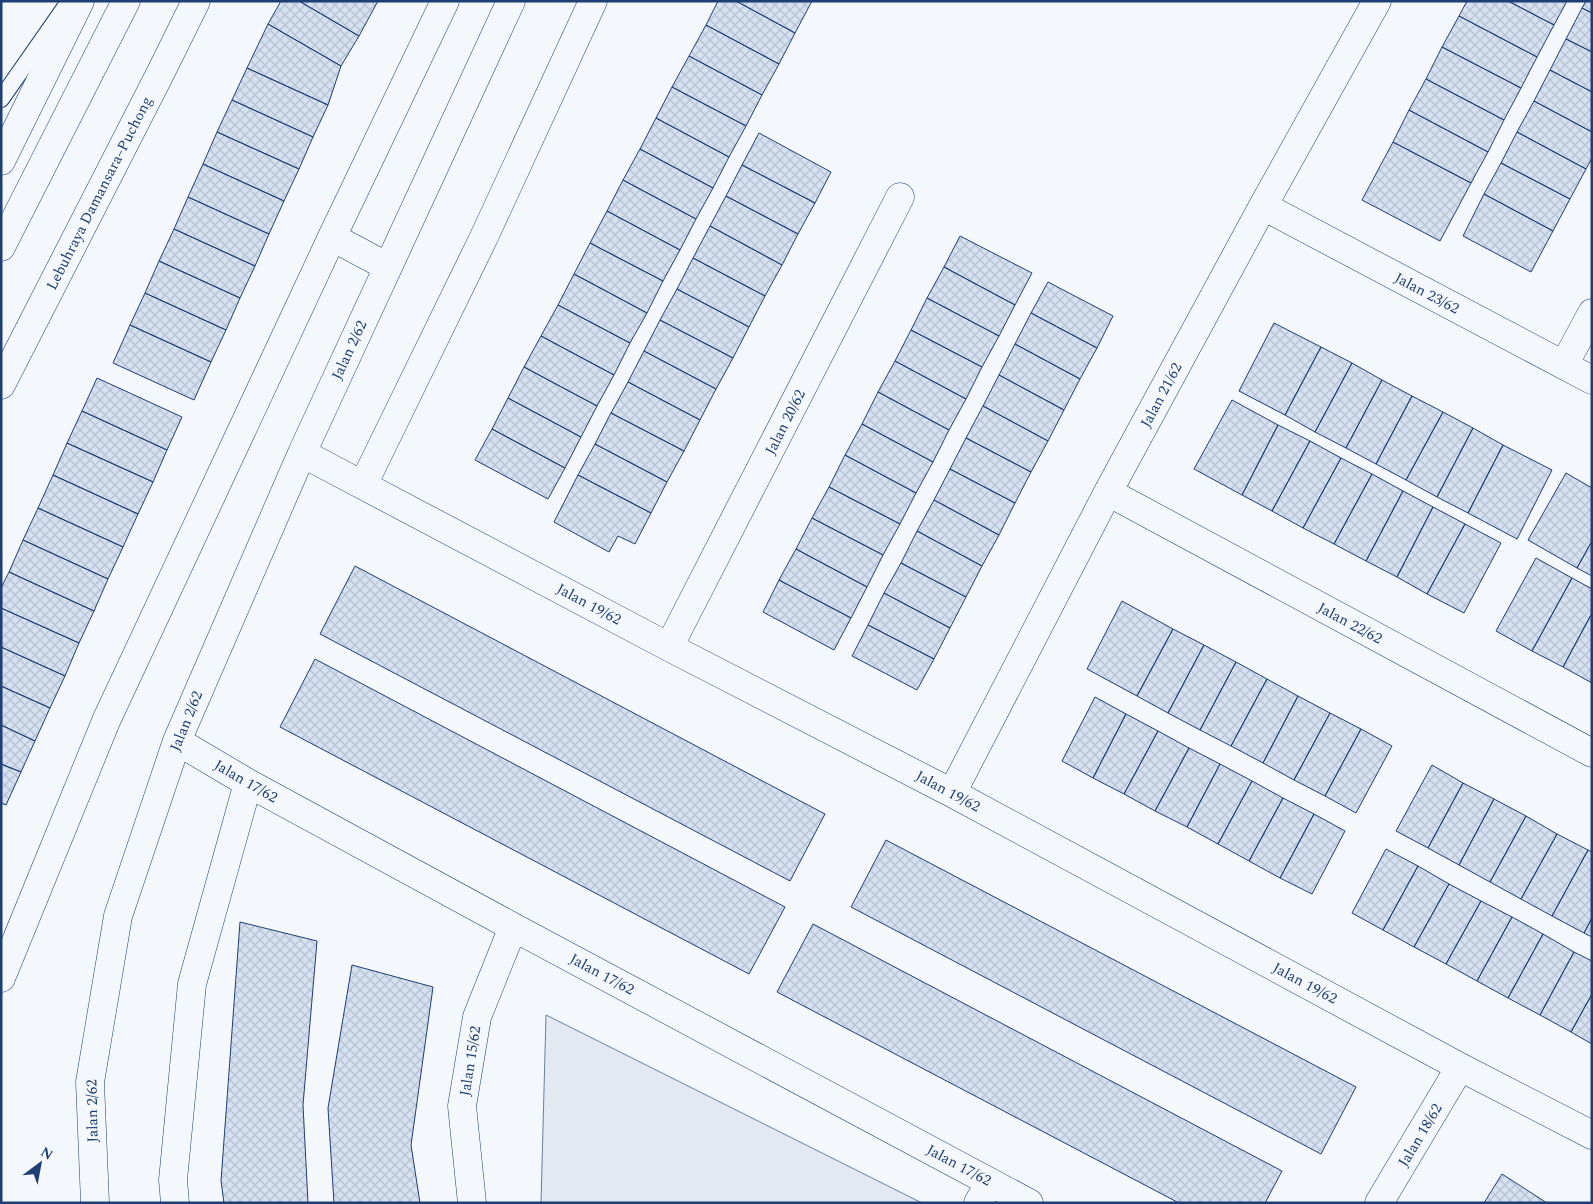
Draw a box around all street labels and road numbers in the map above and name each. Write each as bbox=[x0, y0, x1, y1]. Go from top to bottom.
street label: Lebuhraya Damansara–Puchong bbox=[40, 92, 159, 294]
street label: Jalan 23/62 bbox=[1390, 267, 1463, 320]
street label: Jalan 2/62 bbox=[326, 317, 373, 384]
street label: Jalan 21/62 bbox=[1135, 359, 1188, 432]
street label: Jalan 20/62 bbox=[759, 386, 812, 459]
street label: Jalan 19/62 bbox=[552, 578, 625, 631]
street label: Jalan 22/62 bbox=[1313, 597, 1386, 650]
street label: Jalan 2/62 bbox=[164, 688, 209, 755]
street label: Jalan 17/62 bbox=[209, 754, 282, 809]
street label: Jalan 19/62 bbox=[911, 765, 984, 818]
street label: Jalan 17/62 bbox=[565, 948, 638, 1001]
street label: Jalan 19/62 bbox=[1268, 957, 1341, 1010]
street label: Jalan 15/62 bbox=[454, 1024, 487, 1098]
street label: Jalan 2/62 bbox=[80, 1079, 105, 1143]
street label: Jalan 18/62 bbox=[1392, 1099, 1448, 1171]
street label: Jalan 17/62 bbox=[922, 1139, 995, 1192]

